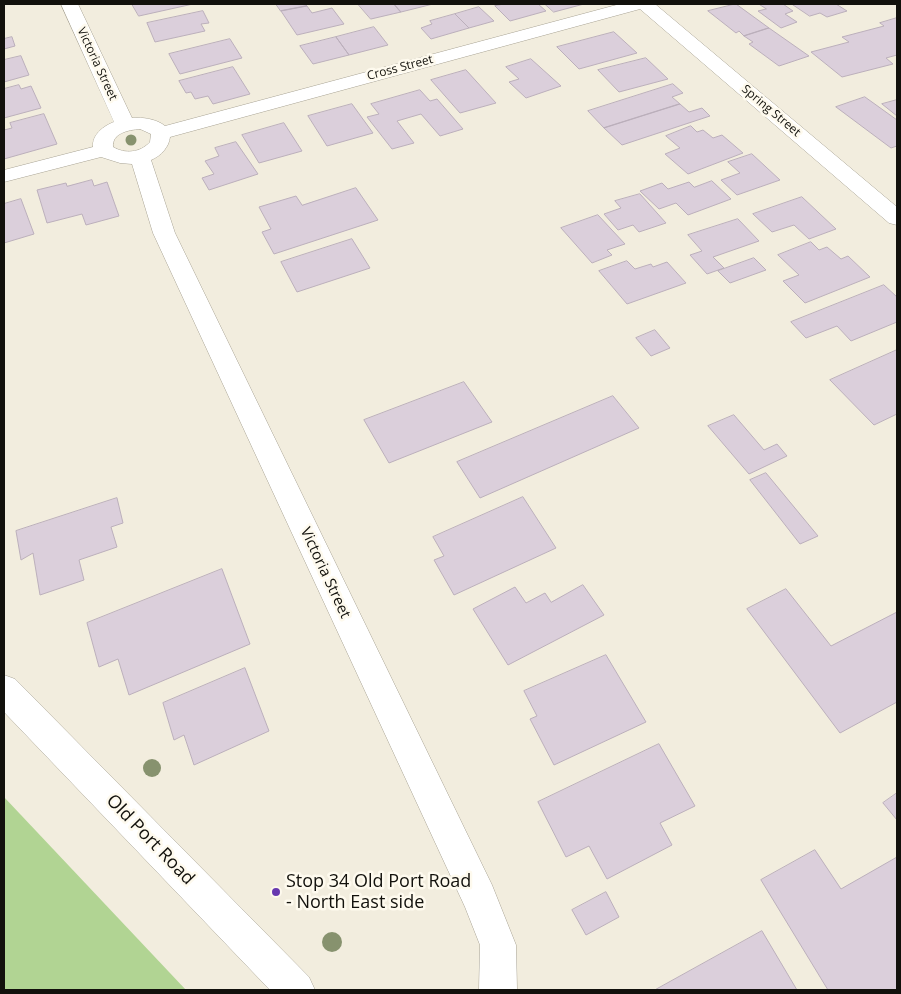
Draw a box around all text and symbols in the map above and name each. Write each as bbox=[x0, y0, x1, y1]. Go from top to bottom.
street label: Victoria Street bbox=[74, 25, 120, 103]
street label: Cross Street bbox=[365, 52, 435, 84]
street label: Spring Street bbox=[739, 82, 803, 140]
street label: Victoria Street bbox=[296, 525, 354, 621]
street label: Old Port Road bbox=[101, 790, 199, 890]
place label: Stop 34 Old Port Road - North East side bbox=[286, 871, 471, 914]
marker: Stop 34 Old Port Road - North East side bbox=[270, 886, 282, 898]

